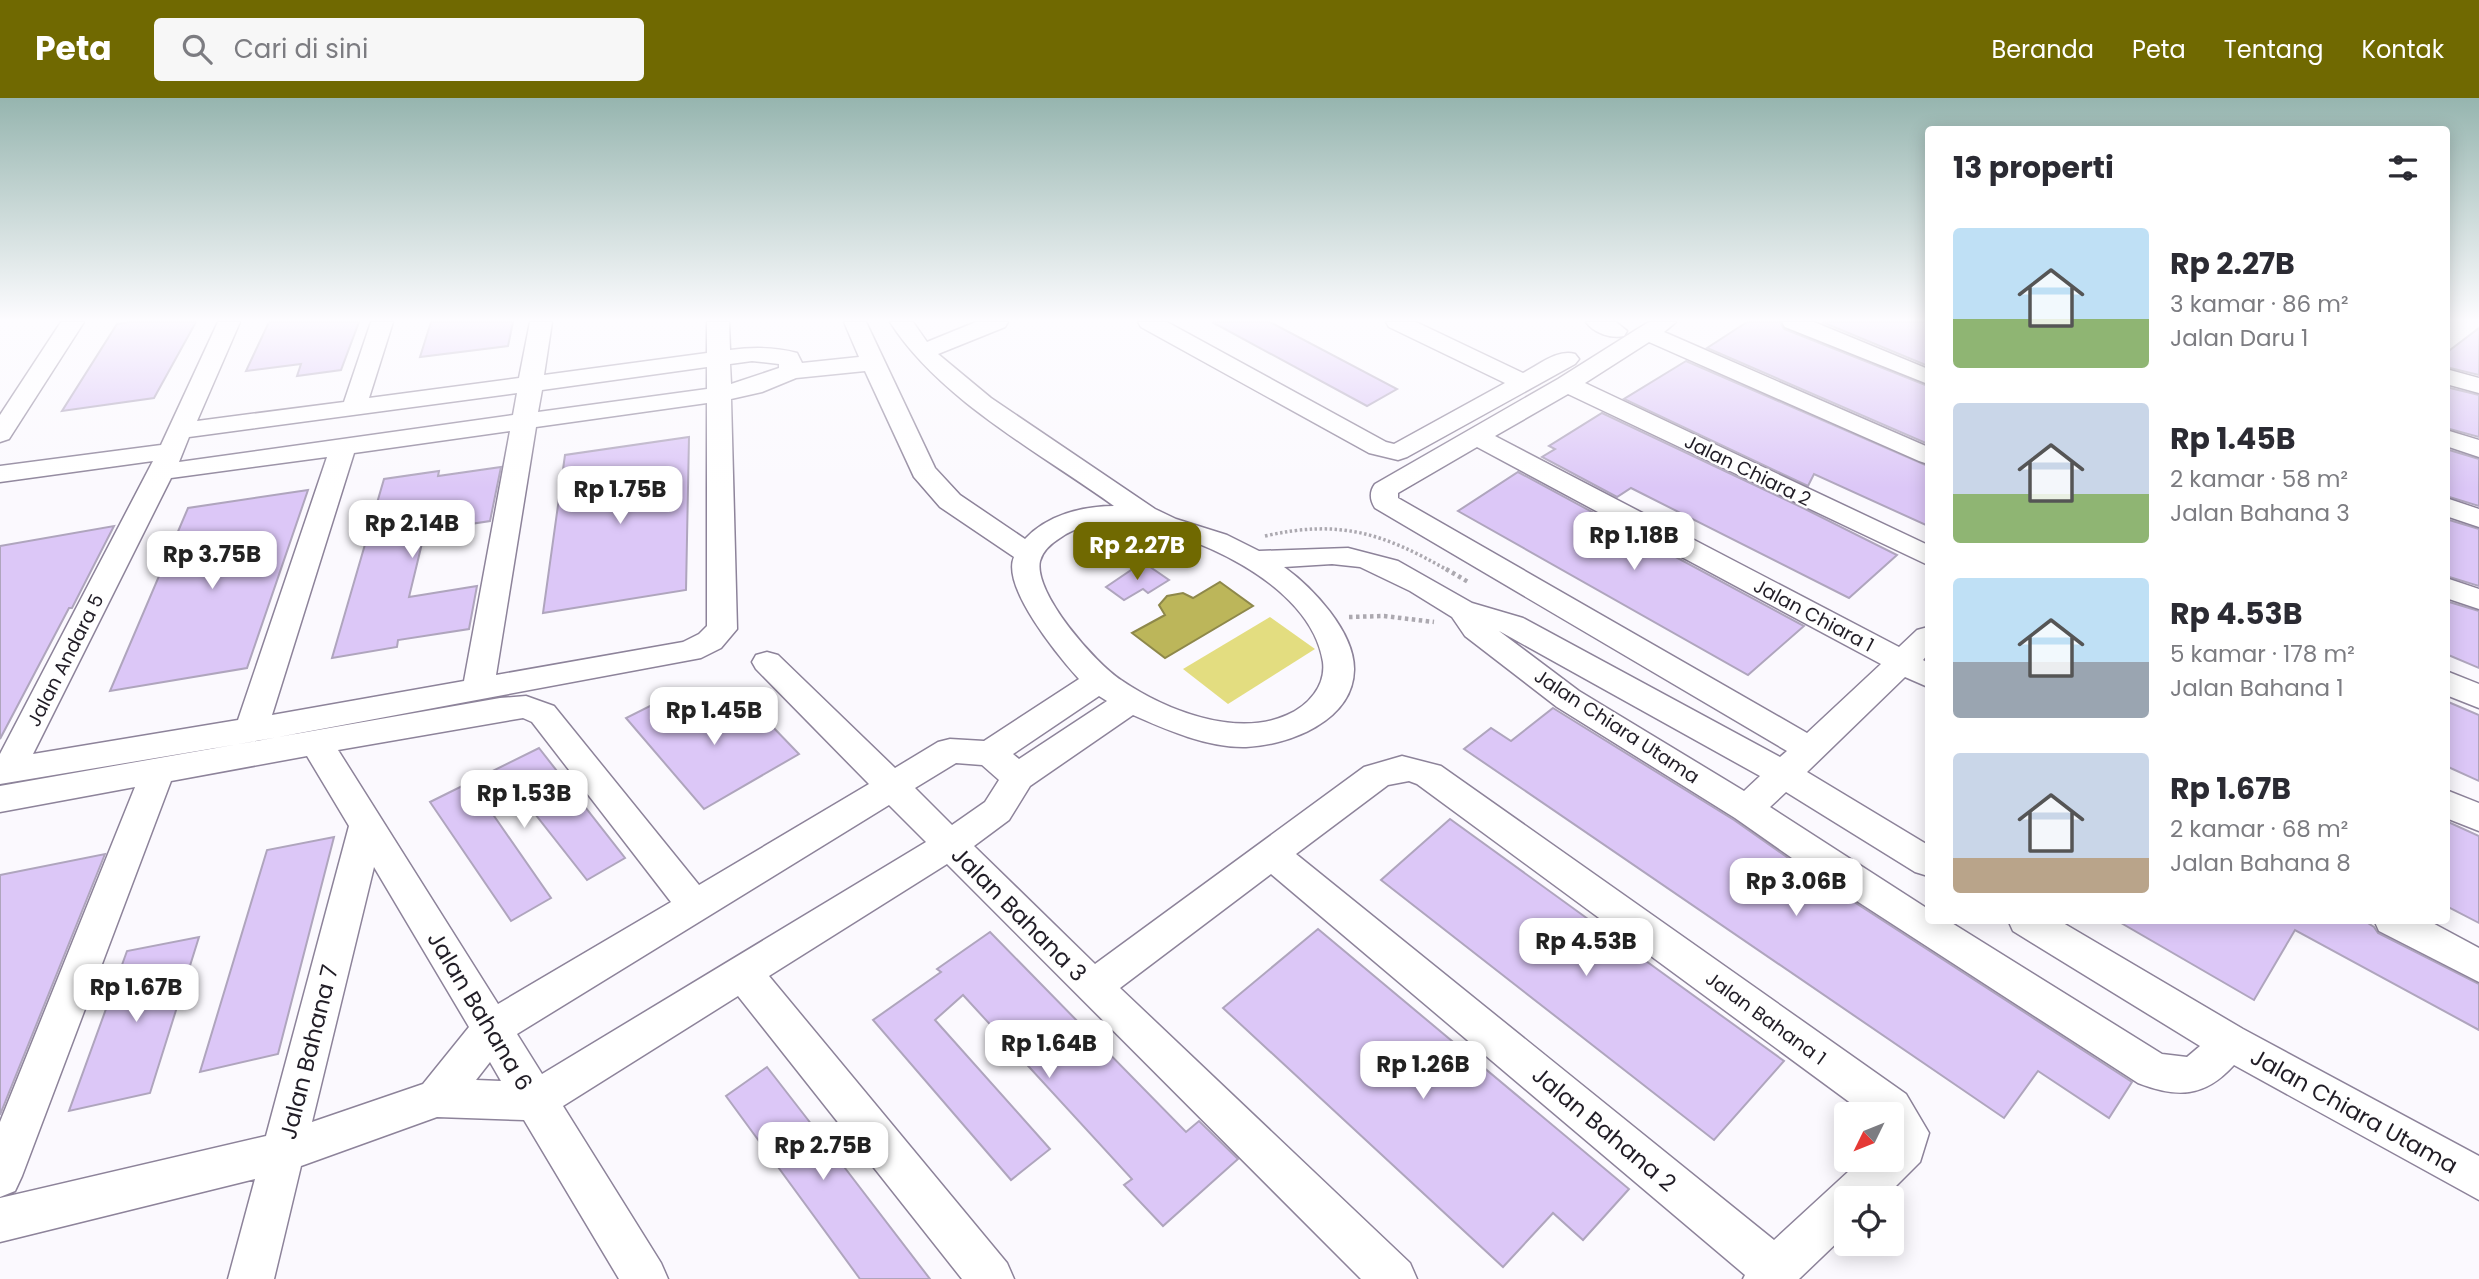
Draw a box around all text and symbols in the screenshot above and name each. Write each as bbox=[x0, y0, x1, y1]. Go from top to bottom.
search box bbox=[154, 18, 644, 81]
text: Peta bbox=[35, 25, 112, 72]
icon: search bbox=[178, 30, 216, 68]
text: Cari di sini bbox=[234, 31, 368, 67]
text: Beranda bbox=[1991, 33, 2094, 66]
text: Peta bbox=[2132, 33, 2186, 66]
text: Tentang bbox=[2224, 33, 2324, 66]
text: Kontak bbox=[2362, 33, 2444, 66]
text: 13 properti bbox=[1953, 146, 2114, 189]
icon: filters bbox=[2384, 149, 2422, 187]
text: Rp 2.27B bbox=[2170, 242, 2295, 285]
icon: home bbox=[2009, 256, 2093, 340]
text: 3 kamar · 86 m² bbox=[2170, 288, 2349, 320]
text: Jalan Daru 1 bbox=[2170, 322, 2308, 354]
text: Rp 1.45B bbox=[2170, 417, 2296, 460]
street label: Jalan Chiara 2 bbox=[1680, 428, 1816, 513]
icon: home bbox=[2009, 431, 2093, 515]
text: 2 kamar · 58 m² bbox=[2170, 463, 2348, 495]
pin: Rp 1.75B bbox=[548, 466, 692, 526]
text: Rp 1.75B bbox=[573, 473, 667, 505]
text: Jalan Bahana 3 bbox=[2170, 497, 2350, 529]
pin: Rp 2.14B bbox=[340, 500, 484, 560]
text: Rp 2.14B bbox=[365, 507, 459, 539]
pin: Rp 1.18B bbox=[1562, 512, 1706, 572]
text: Rp 1.18B bbox=[1589, 519, 1679, 551]
pin: Rp 2.27B bbox=[1065, 522, 1209, 582]
text: Rp 2.27B bbox=[1089, 529, 1185, 561]
pin: Rp 3.75B bbox=[140, 532, 284, 591]
text: Rp 3.75B bbox=[163, 538, 261, 570]
street label: Jalan Chiara 1 bbox=[1749, 572, 1879, 659]
street label: Jalan Andara 5 bbox=[20, 589, 110, 731]
text: Rp 4.53B bbox=[2170, 592, 2302, 635]
icon: home bbox=[2009, 606, 2093, 690]
text: 5 kamar · 178 m² bbox=[2170, 638, 2355, 670]
street label: Jalan Chiara Utama bbox=[1529, 663, 1705, 790]
text: Jalan Bahana 1 bbox=[2170, 672, 2344, 704]
pin: Rp 1.45B bbox=[642, 688, 786, 747]
text: Rp 1.45B bbox=[666, 694, 762, 726]
text: Rp 1.67B bbox=[2170, 767, 2291, 810]
pin: Rp 1.53B bbox=[452, 770, 596, 830]
text: Rp 1.53B bbox=[477, 777, 571, 809]
icon: home bbox=[2009, 781, 2093, 865]
text: 2 kamar · 68 m² bbox=[2170, 813, 2348, 845]
street label: Jalan Bahana 3 bbox=[944, 839, 1094, 989]
text: Jalan Bahana 8 bbox=[2170, 847, 2351, 879]
pin: Rp 3.06B bbox=[1724, 858, 1868, 918]
text: Rp 3.06B bbox=[1746, 865, 1846, 897]
pin: Rp 4.53B bbox=[1514, 918, 1658, 978]
street label: Jalan Bahana 6 bbox=[420, 925, 540, 1097]
text: Rp 4.53B bbox=[1535, 925, 1637, 957]
street label: Jalan Bahana 7 bbox=[272, 961, 346, 1143]
pin: Rp 1.67B bbox=[64, 964, 208, 1024]
street label: Jalan Bahana 1 bbox=[1700, 965, 1832, 1071]
text: Rp 1.67B bbox=[90, 971, 182, 1003]
pin: Rp 1.64B bbox=[977, 1020, 1121, 1080]
text: Rp 1.64B bbox=[1001, 1027, 1097, 1059]
street label: Jalan Chiara Utama bbox=[2245, 1041, 2463, 1181]
pin: Rp 1.26B bbox=[1351, 1042, 1495, 1101]
text: Rp 1.26B bbox=[1376, 1048, 1470, 1080]
street label: Jalan Bahana 2 bbox=[1525, 1059, 1683, 1199]
north arrow bbox=[1834, 1102, 1904, 1172]
map controls bbox=[1834, 1102, 1904, 1256]
pin: Rp 2.75B bbox=[751, 1122, 895, 1182]
text: Rp 2.75B bbox=[774, 1129, 872, 1161]
button: locate bbox=[1834, 1186, 1904, 1256]

